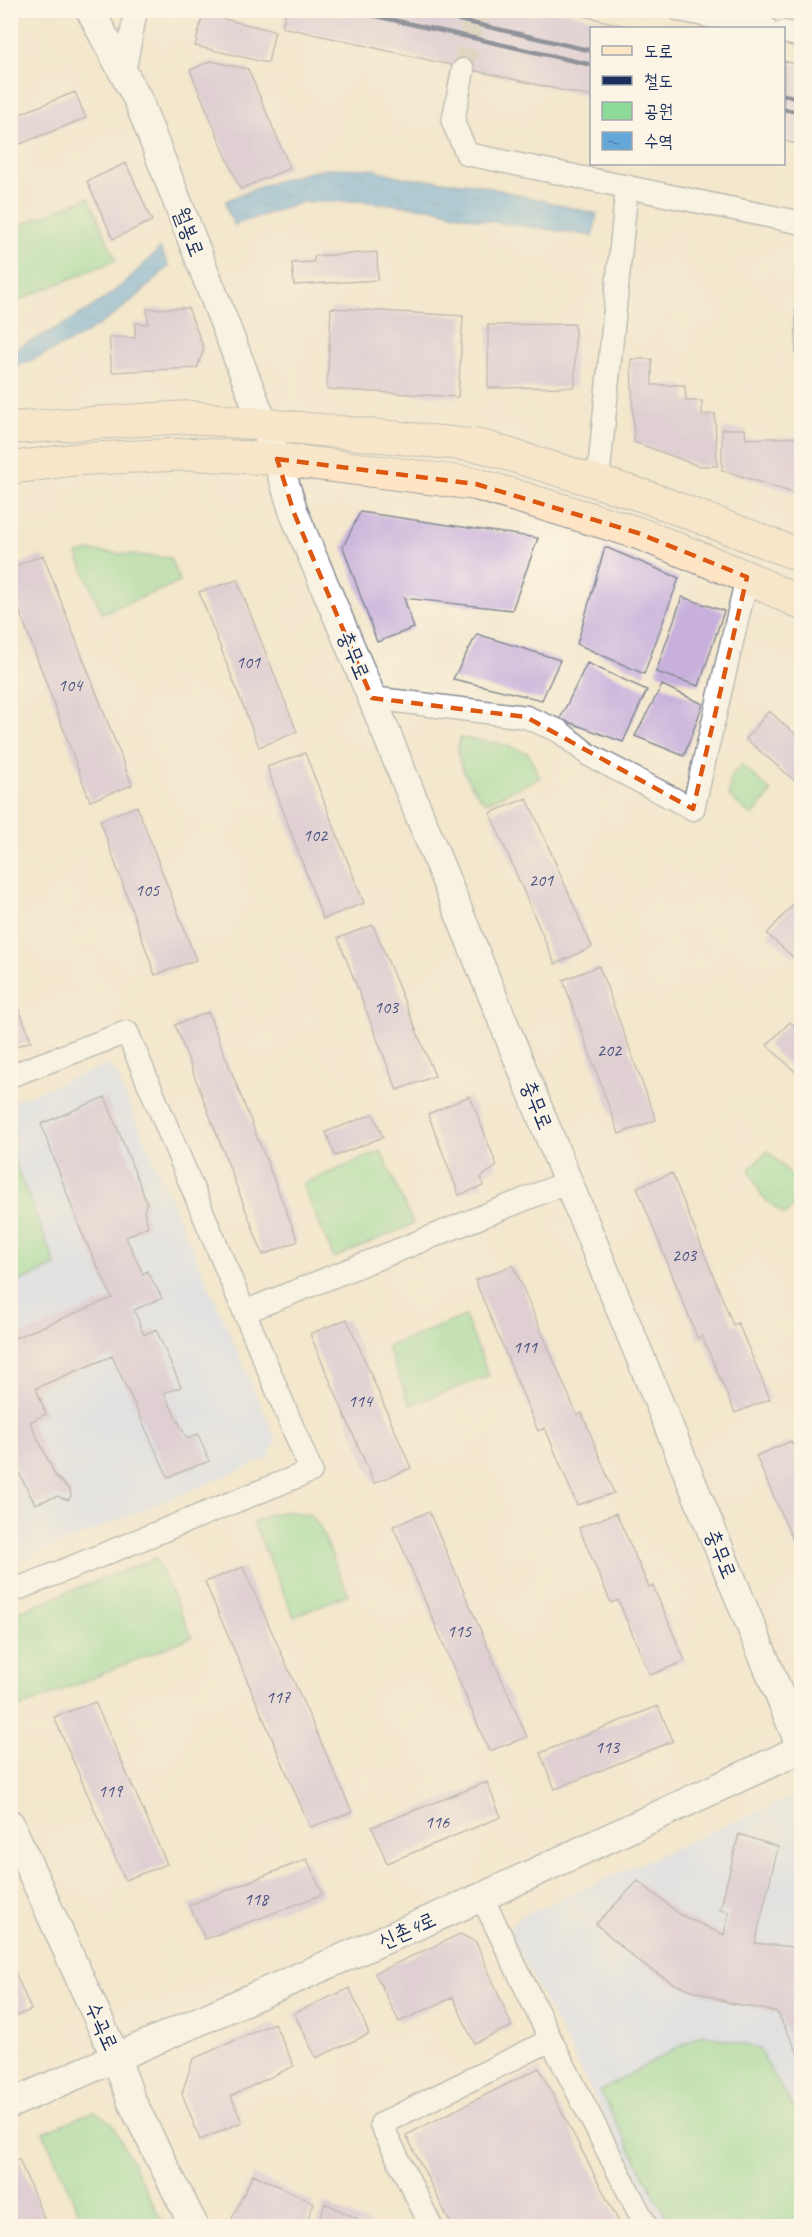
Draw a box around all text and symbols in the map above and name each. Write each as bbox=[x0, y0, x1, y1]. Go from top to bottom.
legend bbox=[590, 27, 785, 165]
text: 도로 bbox=[644, 40, 673, 62]
text: 철도 bbox=[644, 70, 673, 92]
text: 공원 bbox=[644, 100, 673, 122]
text: 수역 bbox=[644, 130, 673, 152]
street label: 월봉로 bbox=[168, 204, 210, 260]
street label: 충무로 bbox=[332, 627, 376, 683]
house number: 101 bbox=[236, 651, 261, 673]
house number: 104 bbox=[58, 674, 84, 696]
house number: 102 bbox=[303, 824, 329, 846]
house number: 201 bbox=[529, 869, 554, 891]
house number: 105 bbox=[135, 879, 160, 901]
house number: 103 bbox=[374, 996, 400, 1018]
house number: 202 bbox=[597, 1039, 623, 1061]
street label: 충무로 bbox=[515, 1077, 559, 1133]
house number: 203 bbox=[672, 1244, 698, 1266]
house number: 111 bbox=[513, 1336, 538, 1358]
house number: 114 bbox=[348, 1390, 374, 1412]
street label: 충무로 bbox=[699, 1526, 743, 1582]
house number: 115 bbox=[447, 1620, 472, 1642]
house number: 117 bbox=[266, 1686, 291, 1708]
house number: 113 bbox=[595, 1736, 621, 1758]
house number: 119 bbox=[98, 1780, 124, 1802]
house number: 116 bbox=[425, 1811, 450, 1833]
house number: 118 bbox=[244, 1888, 270, 1910]
street label: 신촌4로 bbox=[374, 1906, 440, 1954]
street label: 수곡로 bbox=[80, 1998, 124, 2054]

